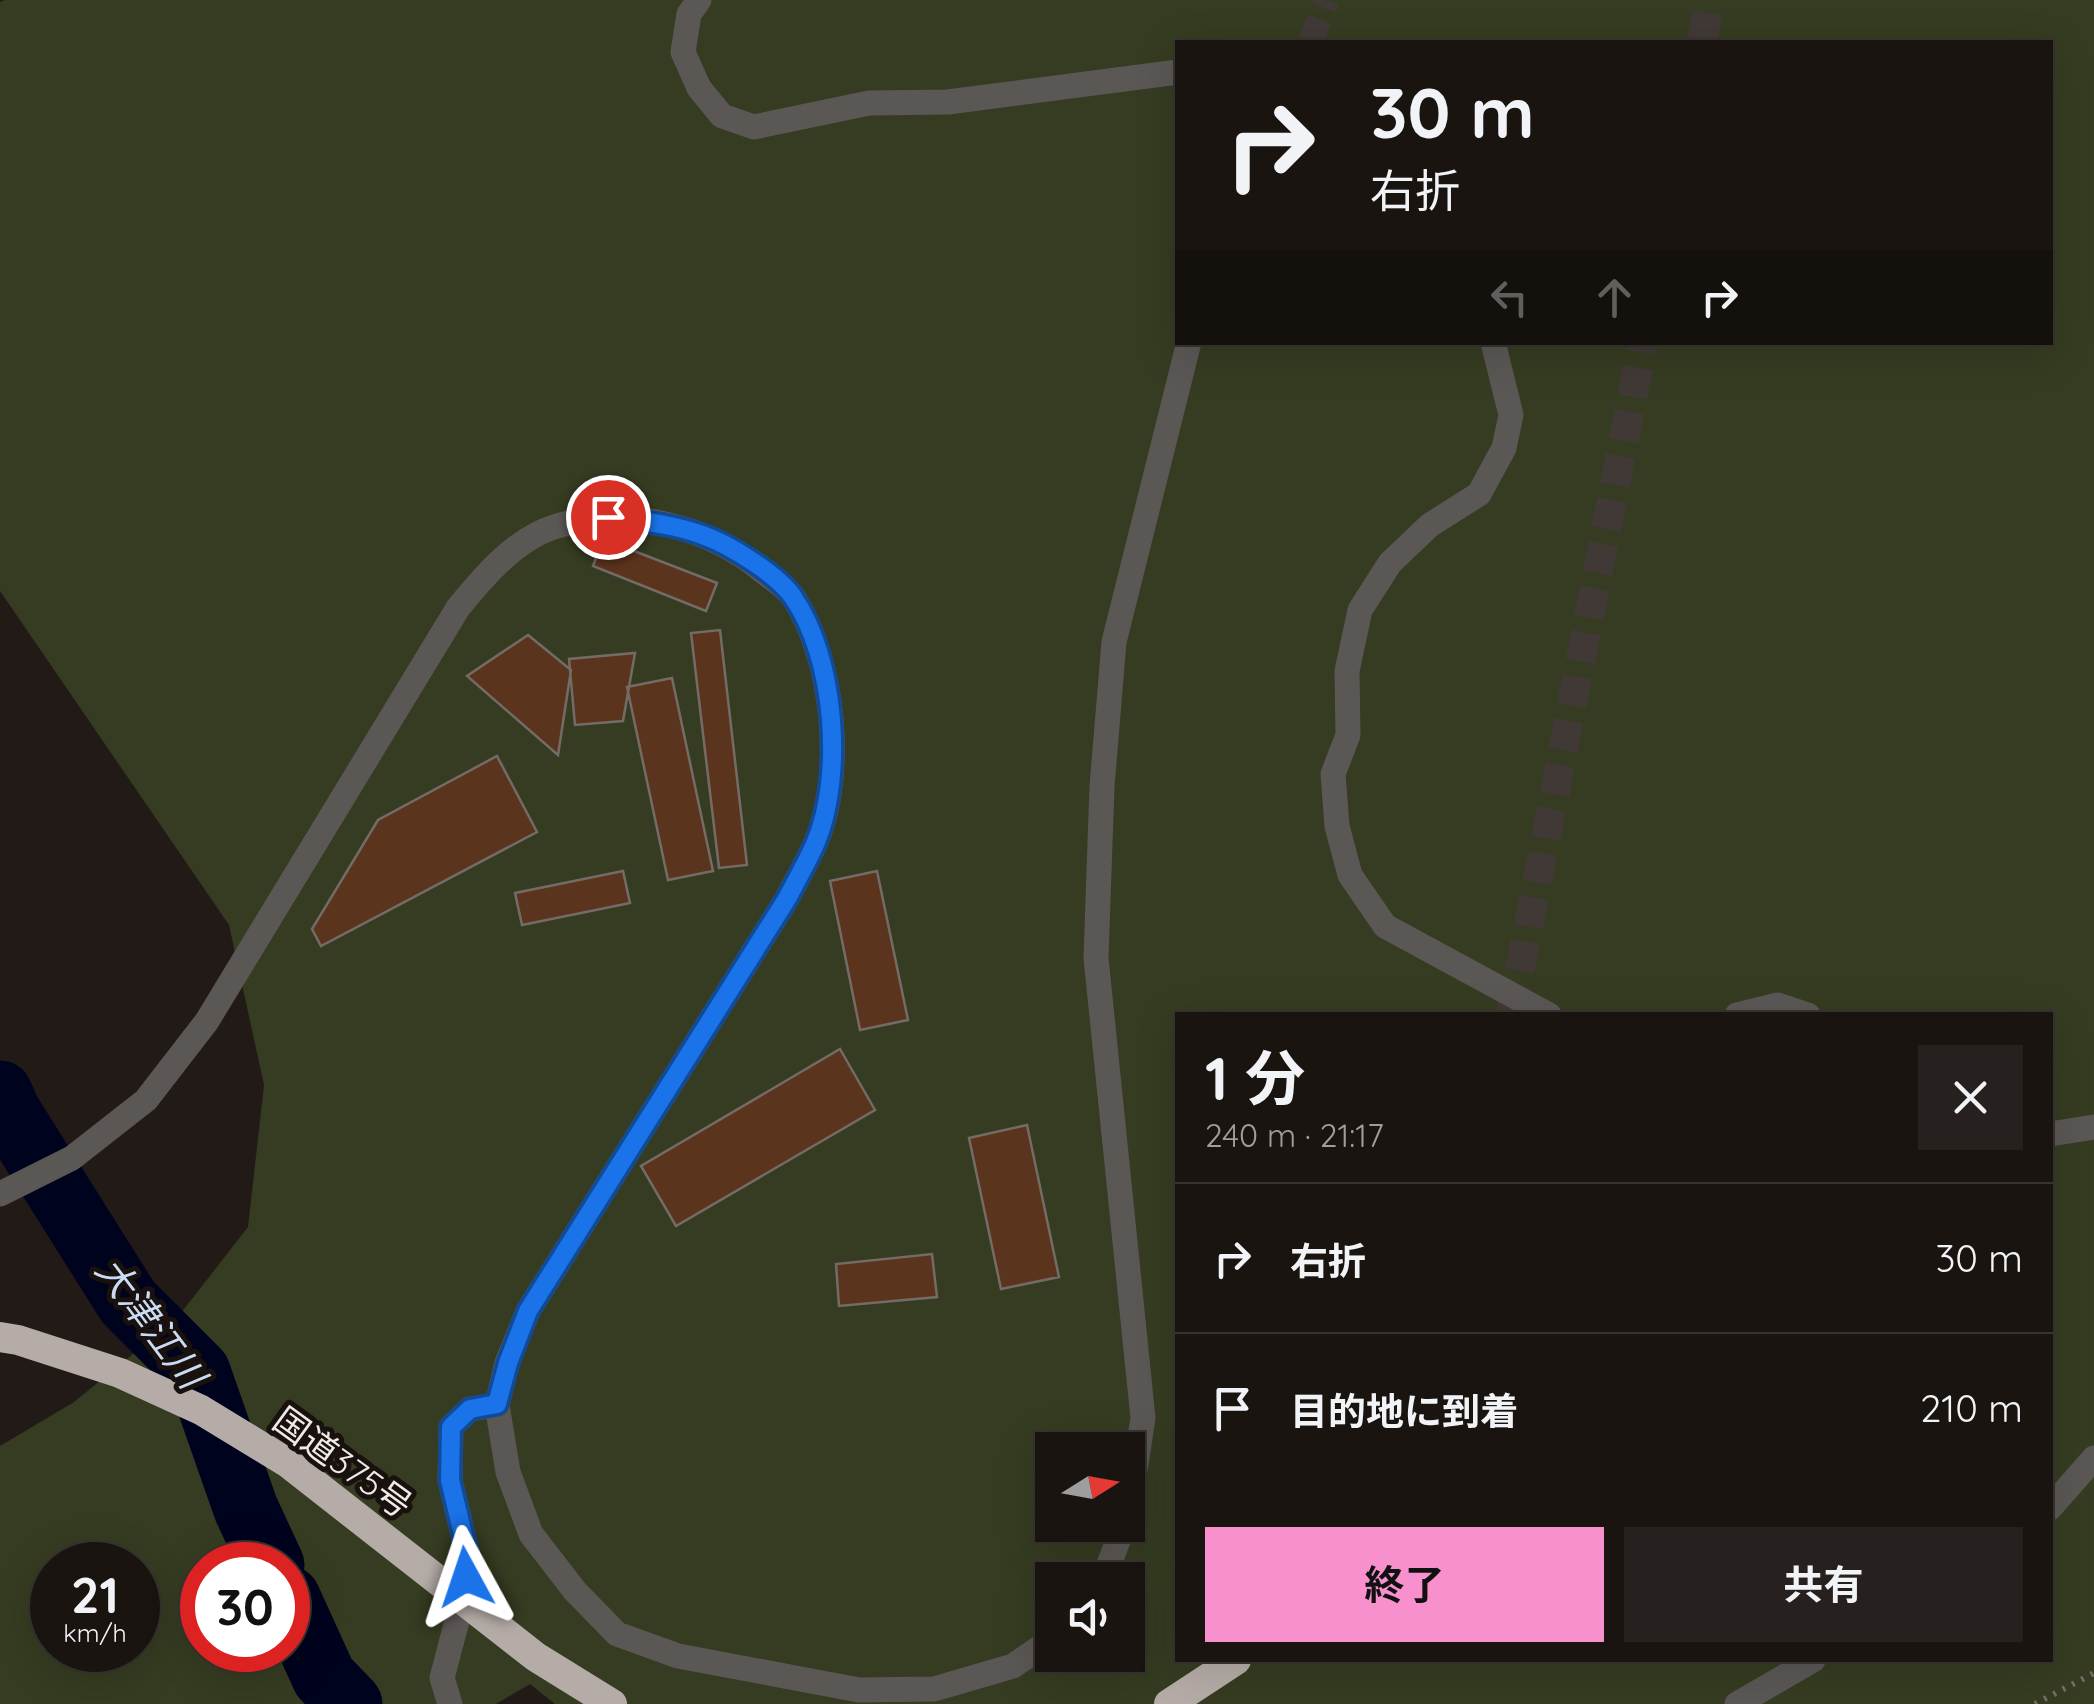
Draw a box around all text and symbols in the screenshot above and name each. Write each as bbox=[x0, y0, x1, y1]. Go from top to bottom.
text: 30 m bbox=[1370, 68, 1535, 156]
icon: right bbox=[1205, 80, 1335, 210]
text: 右折 bbox=[1370, 162, 1460, 218]
icon: left bbox=[1482, 270, 1537, 325]
icon: ahead bbox=[1587, 270, 1642, 325]
icon: right bbox=[1692, 270, 1747, 325]
pin bbox=[566, 475, 651, 560]
icon: arrive bbox=[581, 490, 636, 545]
text: 1 分 bbox=[1205, 1040, 1305, 1115]
button: close bbox=[1918, 1045, 2023, 1150]
text: 240 m · 21:17 bbox=[1205, 1115, 1384, 1155]
icon: right bbox=[1205, 1231, 1260, 1286]
text: 30 m bbox=[1935, 1234, 2023, 1282]
text: 右折 bbox=[1290, 1237, 1366, 1285]
water label: 大津江川 bbox=[86, 1247, 218, 1400]
icon: arrive bbox=[1205, 1381, 1260, 1436]
text: 210 m bbox=[1920, 1384, 2023, 1432]
text: 目的地に到着 bbox=[1290, 1387, 1518, 1435]
street label: 国道375号 bbox=[265, 1397, 421, 1527]
north arrow bbox=[1035, 1432, 1145, 1542]
map controls bbox=[1035, 1432, 1145, 1672]
position arrow bbox=[414, 1525, 518, 1629]
button: 終了 bbox=[1205, 1527, 1604, 1642]
button: 共有 bbox=[1624, 1527, 2023, 1642]
speed limit sign: 30 bbox=[180, 1542, 310, 1672]
button: sound bbox=[1035, 1562, 1145, 1672]
text: 21 bbox=[71, 1563, 119, 1626]
text: km/h bbox=[63, 1617, 127, 1648]

